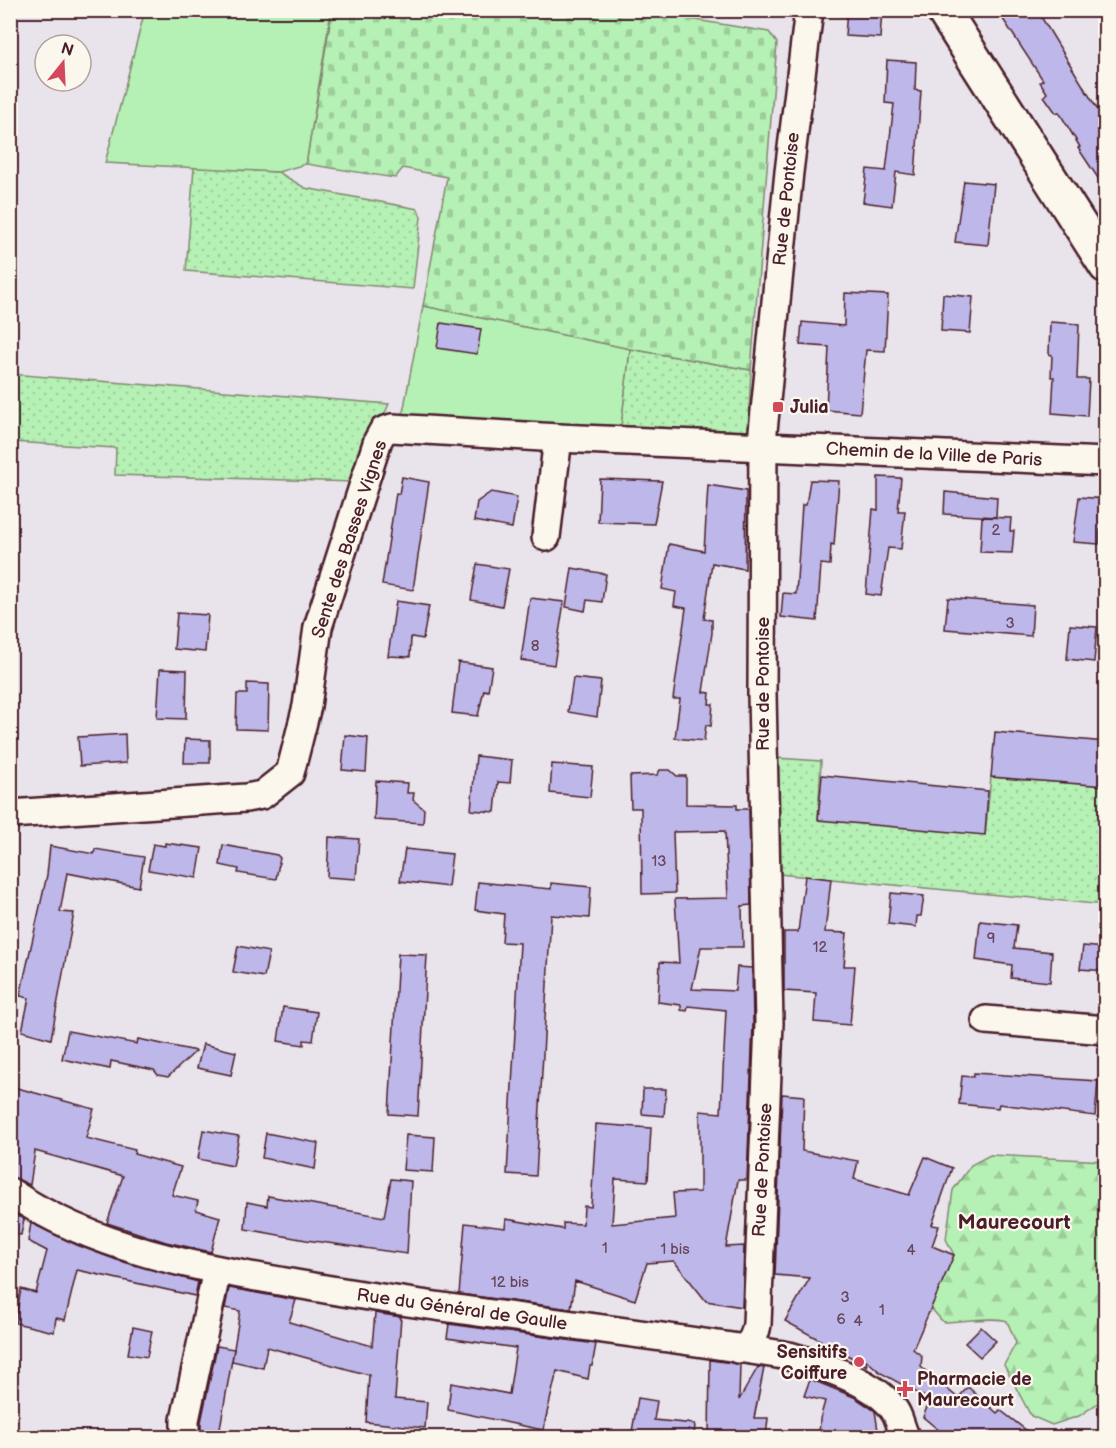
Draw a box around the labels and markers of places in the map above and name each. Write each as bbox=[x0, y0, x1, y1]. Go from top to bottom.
place label: Julia bbox=[790, 397, 829, 418]
marker: Julia bbox=[771, 400, 785, 414]
place label: Sensitifs Coiffure bbox=[777, 1342, 847, 1384]
marker: Sensitifs Coiffure bbox=[852, 1355, 866, 1369]
place label: Pharmacie de Maurecourt bbox=[917, 1369, 1032, 1411]
marker: Pharmacie de Maurecourt bbox=[898, 1382, 912, 1396]

